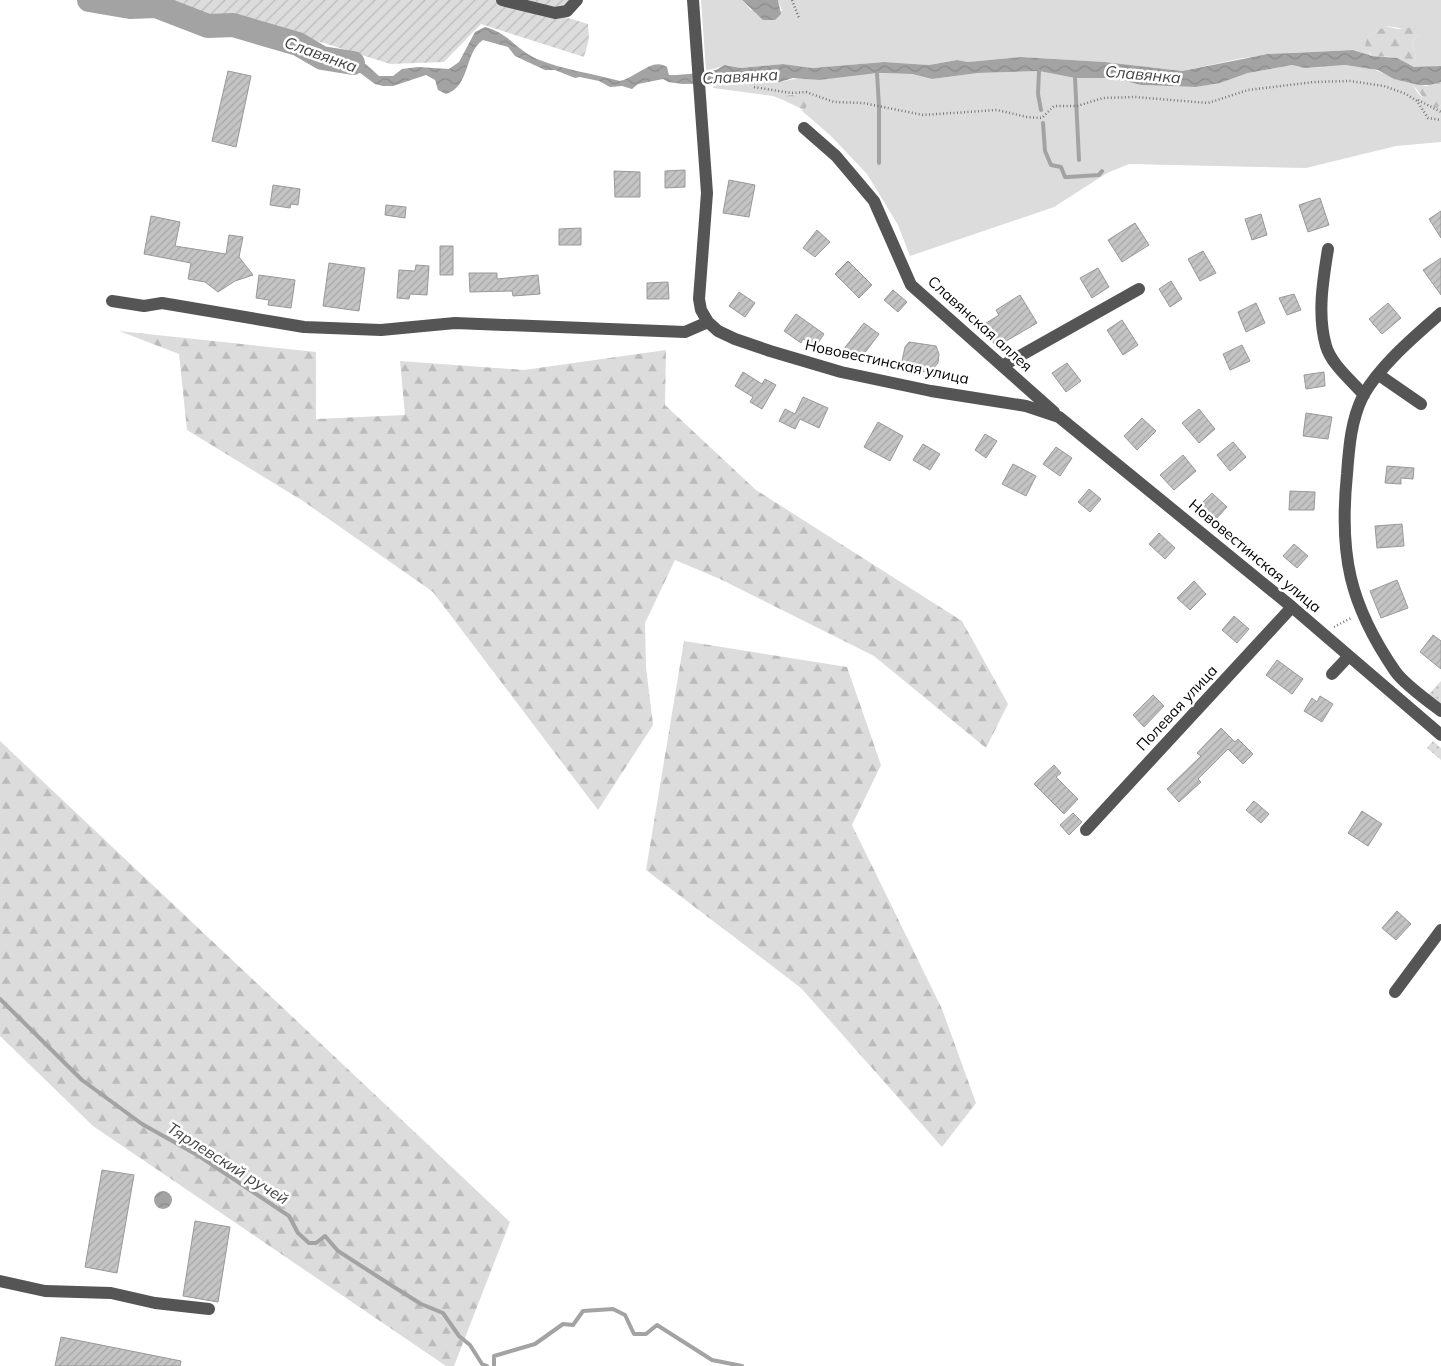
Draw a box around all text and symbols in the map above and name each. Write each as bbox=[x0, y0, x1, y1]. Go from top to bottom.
water label: Славянка bbox=[282, 32, 360, 76]
water label: Славянка bbox=[1104, 61, 1182, 87]
water label: Славянка bbox=[702, 64, 779, 88]
street label: Славянская аллея bbox=[924, 272, 1036, 376]
street label: Нововестинская улица bbox=[803, 335, 971, 388]
street label: Нововестинская улица bbox=[1185, 495, 1325, 617]
street label: Полевая улица bbox=[1132, 661, 1221, 755]
water label: Тярлевский ручей bbox=[164, 1118, 292, 1208]

